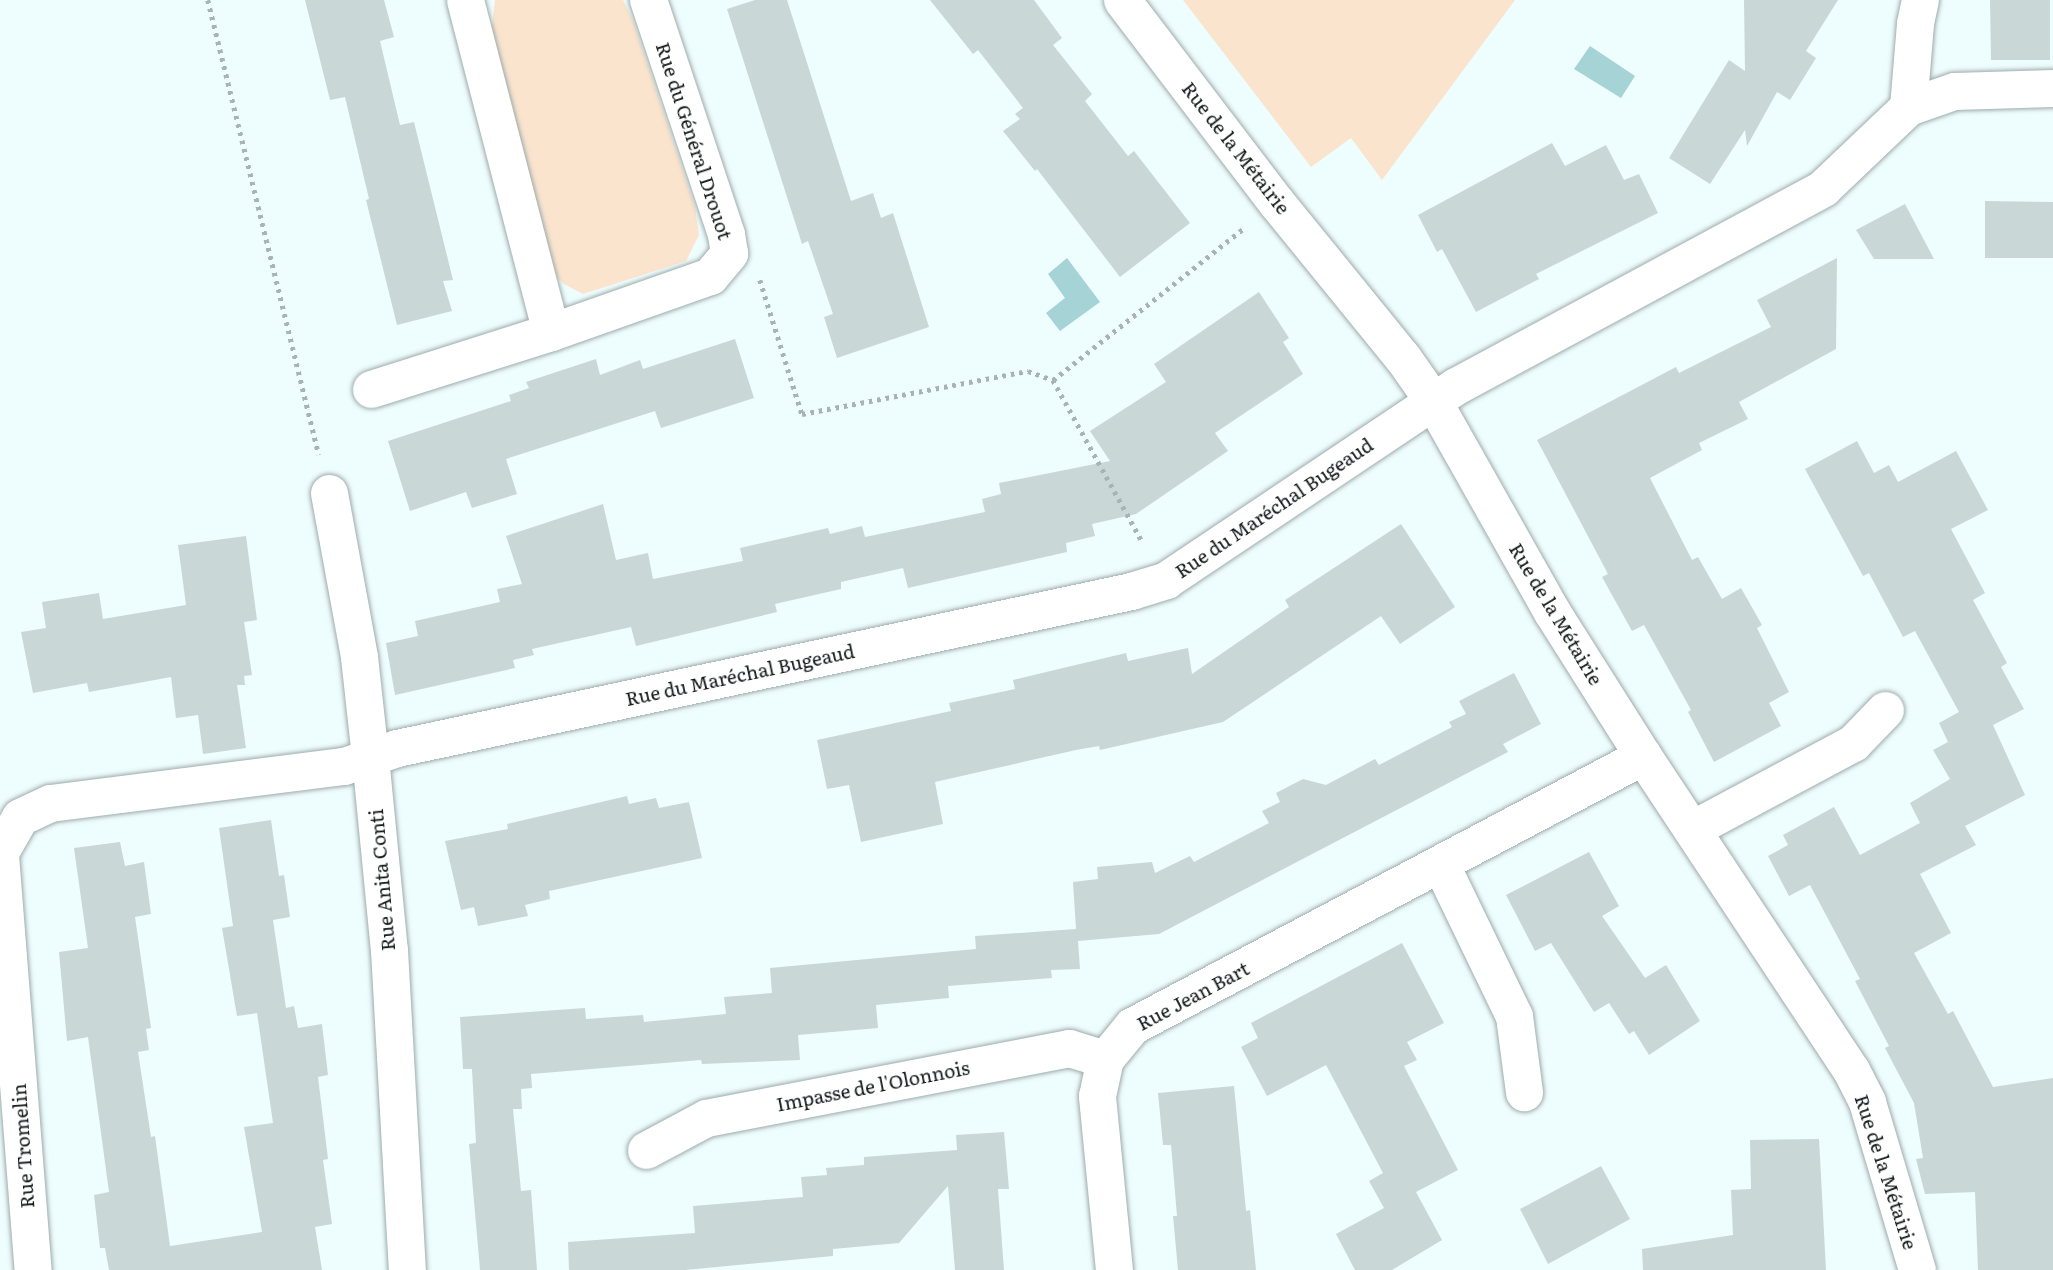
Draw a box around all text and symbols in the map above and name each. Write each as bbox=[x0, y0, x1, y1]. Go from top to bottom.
street label: Rue du Général Drouot bbox=[651, 39, 737, 243]
street label: Rue de la Métairie bbox=[1177, 77, 1295, 219]
street label: Rue du Maréchal Bugeaud bbox=[1171, 433, 1377, 583]
street label: Rue de la Métairie bbox=[1505, 539, 1607, 689]
street label: Rue du Maréchal Bugeaud bbox=[623, 640, 857, 710]
street label: Rue Anita Conti bbox=[364, 808, 400, 952]
street label: Rue Jean Bart bbox=[1133, 957, 1253, 1035]
street label: Impasse de l'Olonnois bbox=[774, 1056, 972, 1116]
street label: Rue Tromelin bbox=[7, 1083, 39, 1209]
street label: Rue de la Métairie bbox=[1850, 1092, 1922, 1252]

